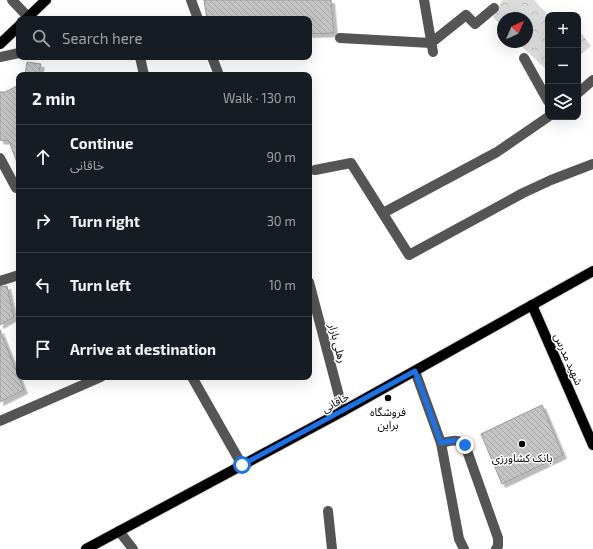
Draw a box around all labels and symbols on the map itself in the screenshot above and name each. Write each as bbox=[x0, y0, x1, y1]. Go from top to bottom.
north arrow bbox=[497, 12, 533, 48]
street label: رهلی بازار bbox=[325, 321, 349, 364]
street label: شهید مدرس bbox=[551, 331, 586, 388]
street label: خاقانی bbox=[319, 389, 352, 416]
marker: فروشگاه براین bbox=[383, 393, 393, 403]
place label: فروشگاه براین bbox=[370, 405, 406, 432]
route end bbox=[456, 436, 474, 454]
marker: بانک کشاورزی bbox=[517, 439, 527, 449]
place label: بانک کشاورزی bbox=[492, 451, 552, 465]
route start bbox=[233, 456, 251, 474]

